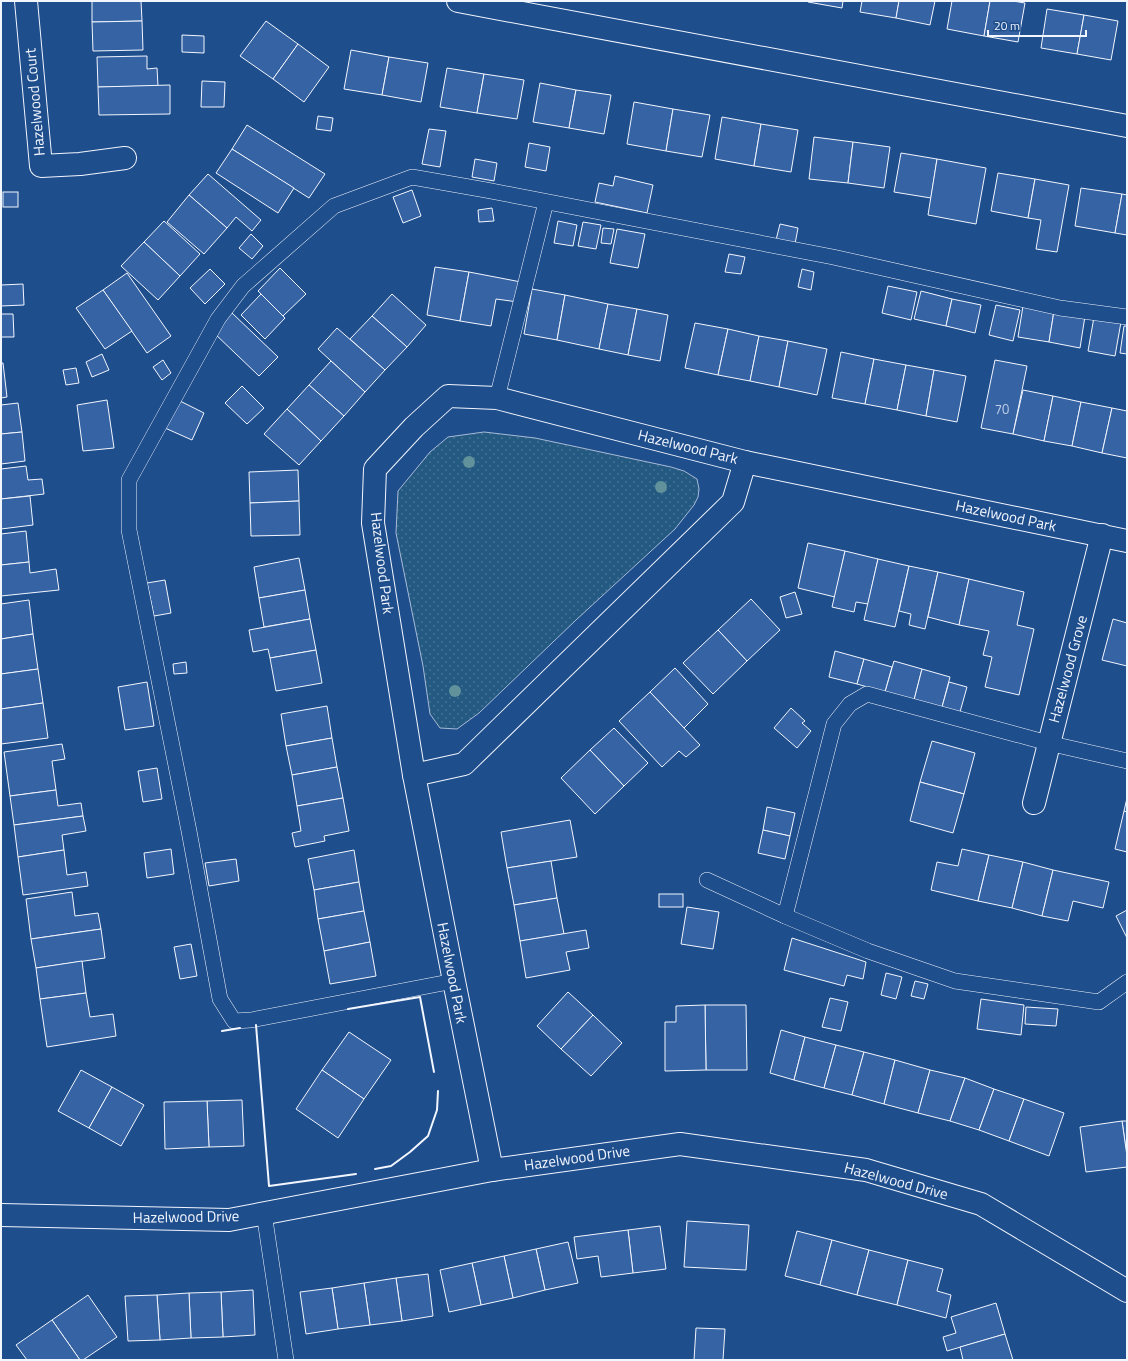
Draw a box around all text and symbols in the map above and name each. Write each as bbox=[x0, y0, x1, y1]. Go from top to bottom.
scale bar bbox=[988, 12, 1086, 38]
text: 20 m bbox=[994, 16, 1020, 35]
street label: Hazelwood Court bbox=[18, 46, 51, 157]
house number: 70 bbox=[995, 399, 1009, 419]
street label: Hazelwood Park bbox=[636, 423, 741, 470]
street label: Hazelwood Park bbox=[954, 494, 1059, 537]
street label: Hazelwood Park bbox=[365, 511, 400, 615]
street label: Hazelwood Grove bbox=[1042, 612, 1093, 725]
street label: Hazelwood Park bbox=[431, 920, 474, 1025]
street label: Hazelwood Drive bbox=[522, 1139, 631, 1176]
street label: Hazelwood Drive bbox=[842, 1156, 951, 1205]
street label: Hazelwood Drive bbox=[132, 1204, 240, 1229]

